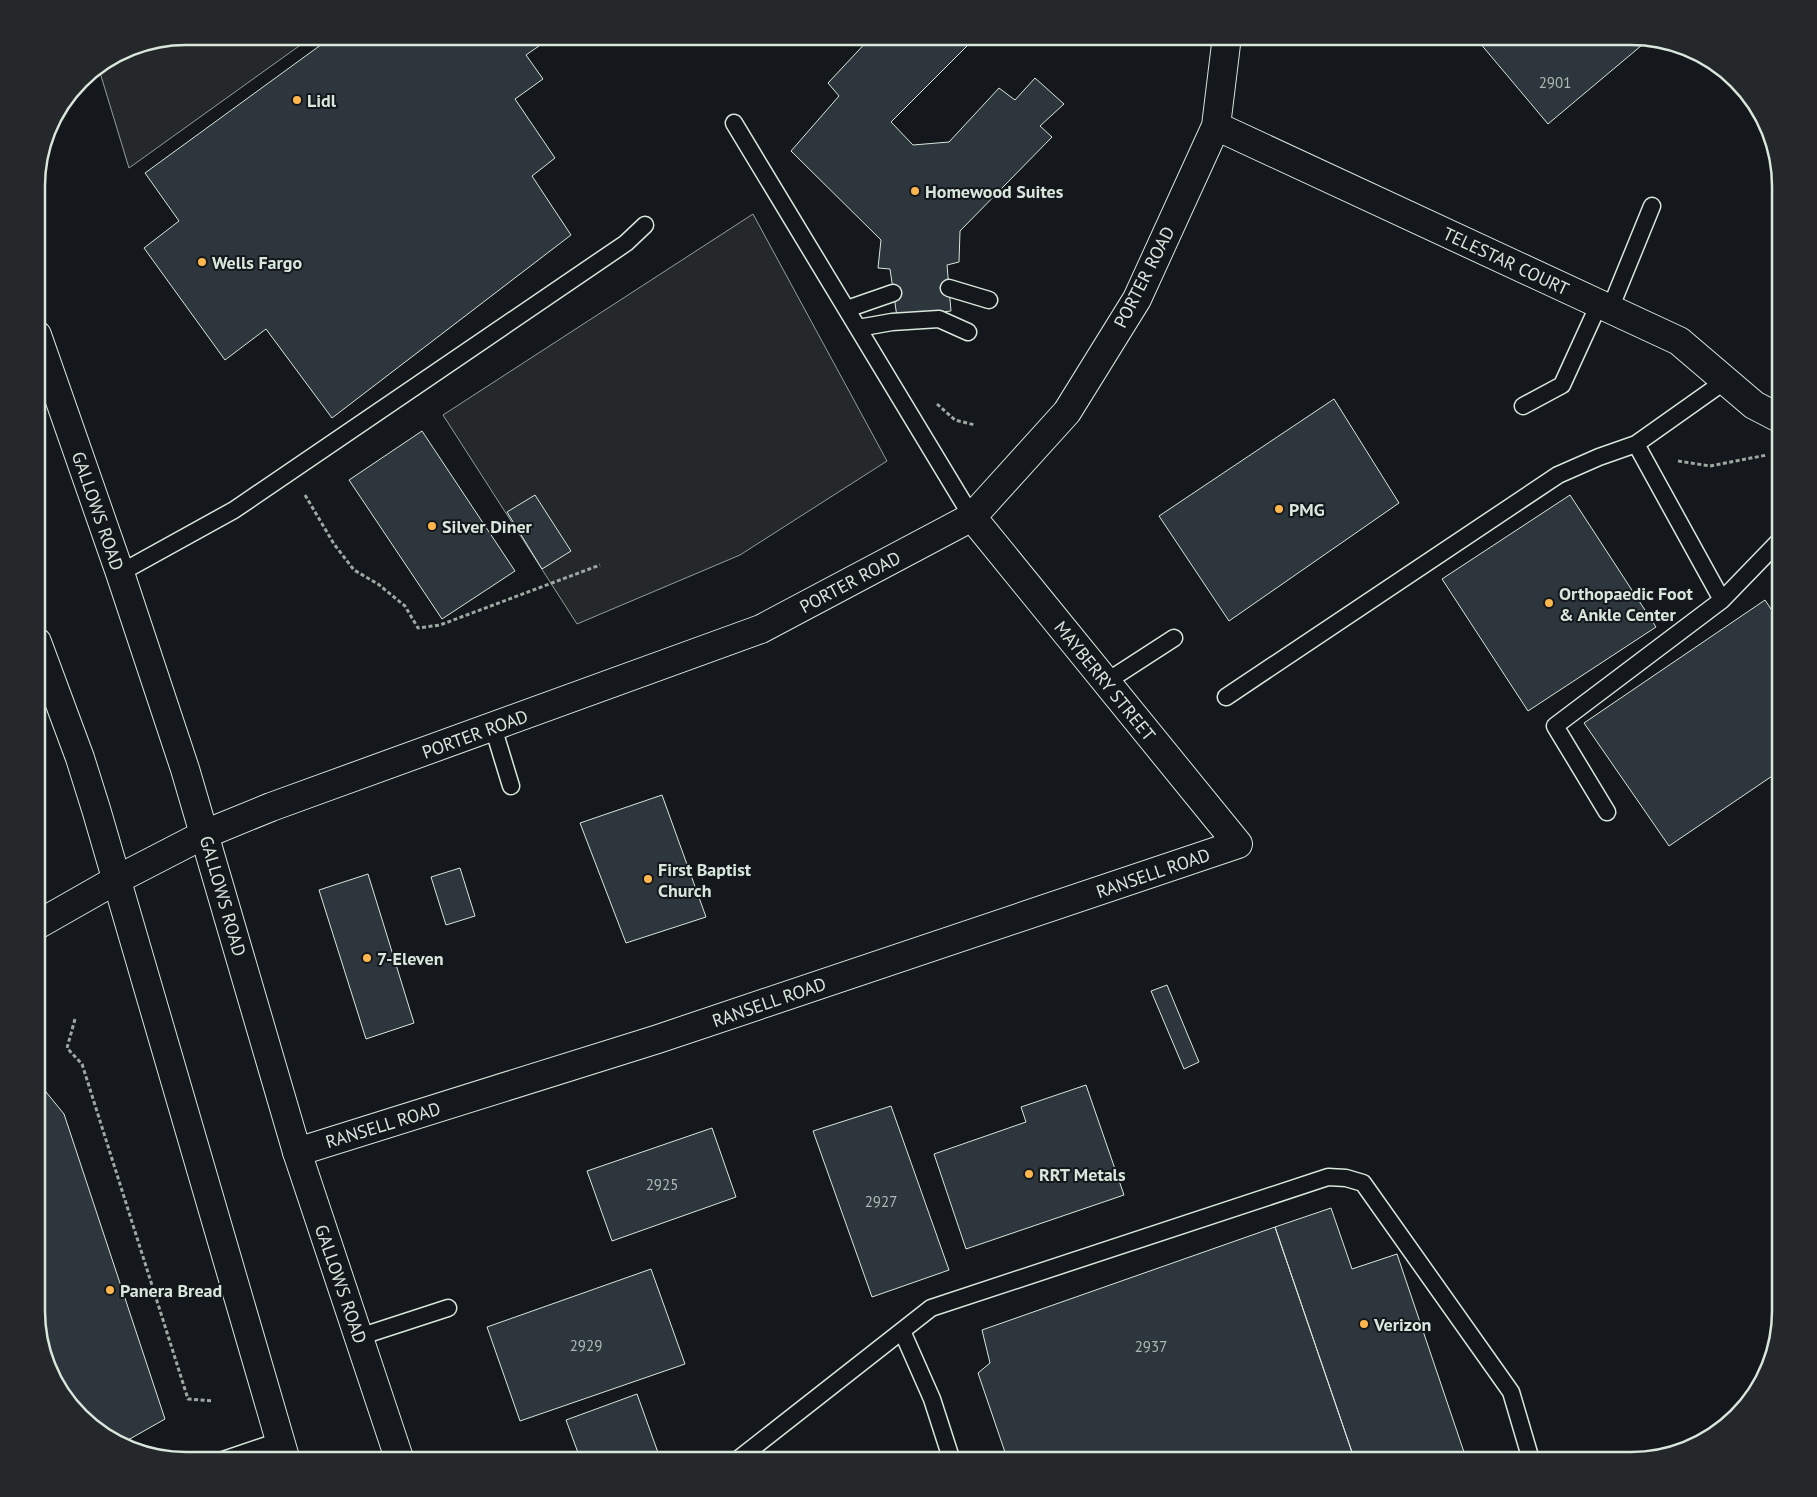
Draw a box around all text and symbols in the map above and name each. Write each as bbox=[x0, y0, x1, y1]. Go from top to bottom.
house number: 2901 bbox=[1539, 73, 1571, 92]
place label: Lidl bbox=[307, 89, 337, 112]
marker: Lidl bbox=[291, 94, 303, 106]
place label: Homewood Suites bbox=[925, 180, 1064, 203]
marker: Homewood Suites bbox=[909, 185, 921, 197]
street label: PORTER ROAD bbox=[1109, 222, 1179, 332]
street label: TELESTAR COURT bbox=[1439, 222, 1573, 300]
place label: Wells Fargo bbox=[212, 251, 302, 274]
marker: Wells Fargo bbox=[196, 256, 208, 268]
street label: GALLOWS ROAD bbox=[67, 449, 129, 573]
place label: PMG bbox=[1289, 498, 1325, 521]
marker: PMG bbox=[1273, 503, 1285, 515]
place label: Silver Diner bbox=[442, 515, 533, 538]
marker: Silver Diner bbox=[426, 520, 438, 532]
street label: PORTER ROAD bbox=[796, 546, 904, 618]
place label: Orthopaedic Foot & Ankle Center bbox=[1559, 582, 1693, 626]
marker: Orthopaedic Foot & Ankle Center bbox=[1543, 597, 1555, 609]
street label: MAYBERRY STREET bbox=[1049, 616, 1161, 746]
street label: PORTER ROAD bbox=[419, 704, 531, 764]
street label: GALLOWS ROAD bbox=[195, 833, 251, 959]
street label: RANSELL ROAD bbox=[1093, 843, 1213, 903]
place label: First Baptist Church bbox=[658, 858, 752, 902]
marker: First Baptist Church bbox=[642, 873, 654, 885]
place label: 7-Eleven bbox=[377, 947, 444, 970]
marker: 7-Eleven bbox=[361, 952, 373, 964]
street label: RANSELL ROAD bbox=[709, 972, 829, 1032]
street label: RANSELL ROAD bbox=[323, 1097, 443, 1153]
place label: RRT Metals bbox=[1039, 1163, 1126, 1186]
marker: RRT Metals bbox=[1023, 1168, 1035, 1180]
house number: 2925 bbox=[646, 1175, 678, 1194]
house number: 2927 bbox=[865, 1192, 897, 1211]
street label: GALLOWS ROAD bbox=[310, 1222, 372, 1346]
place label: Panera Bread bbox=[120, 1279, 222, 1302]
marker: Panera Bread bbox=[104, 1284, 116, 1296]
place label: Verizon bbox=[1373, 1313, 1431, 1336]
marker: Verizon bbox=[1358, 1318, 1370, 1330]
house number: 2929 bbox=[570, 1336, 602, 1355]
house number: 2937 bbox=[1135, 1337, 1167, 1356]

